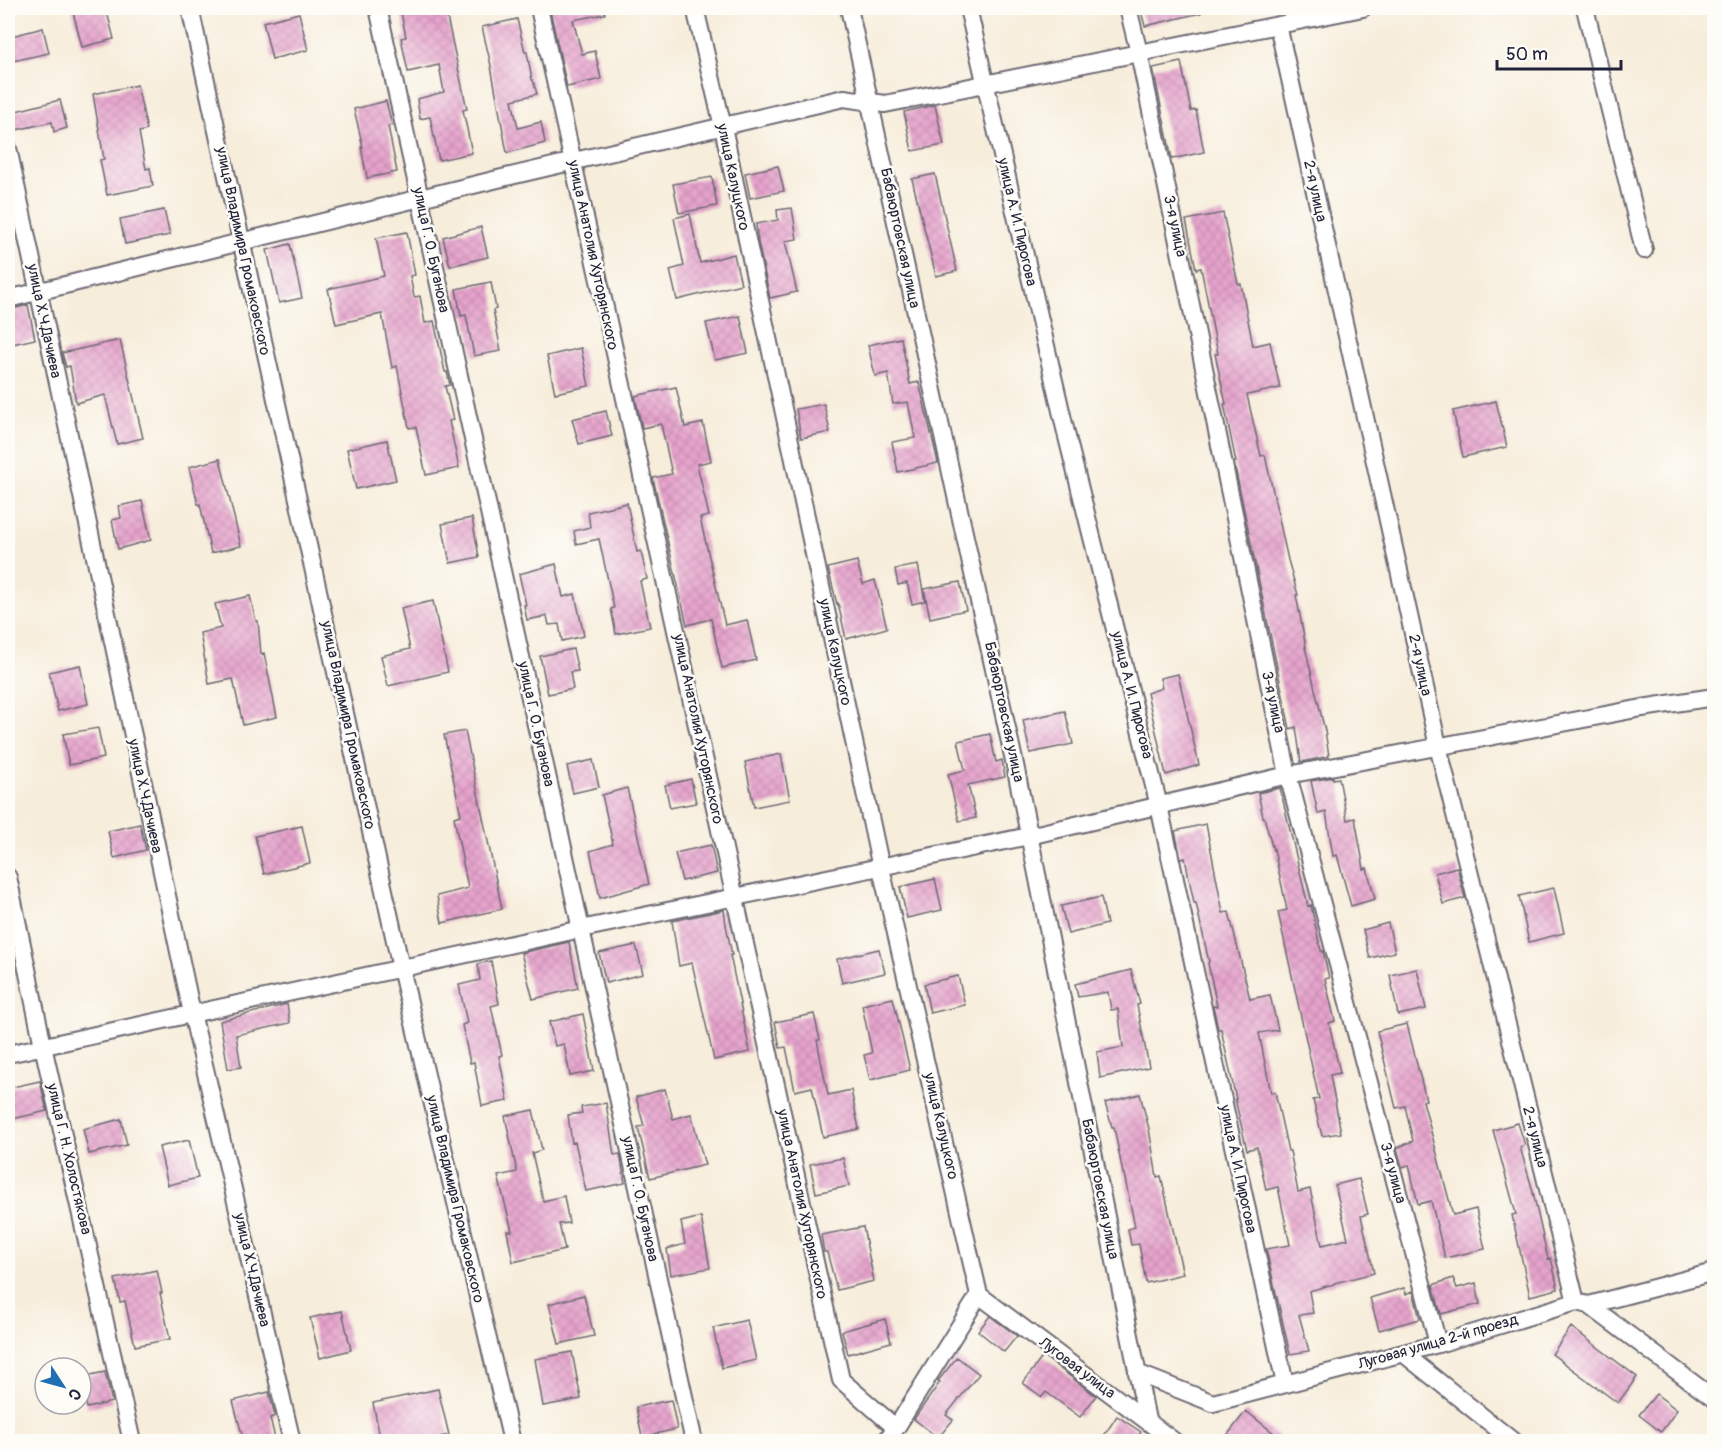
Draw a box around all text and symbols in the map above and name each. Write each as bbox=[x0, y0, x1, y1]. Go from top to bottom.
scale bar bbox=[1497, 33, 1622, 71]
text: 50 m bbox=[1506, 43, 1548, 66]
street label: улица Калуцкого bbox=[712, 121, 754, 232]
street label: улица Владимира Громаковского bbox=[211, 144, 274, 357]
street label: улица А. И. Пирогова bbox=[993, 155, 1041, 288]
street label: улица Анатолия Хуторянского bbox=[563, 157, 622, 352]
street label: 2-я улица bbox=[1299, 158, 1331, 224]
street label: Бабаюртовская улица bbox=[876, 166, 924, 310]
street label: улица Г. О. Буганова bbox=[408, 185, 454, 314]
street label: 3-я улица bbox=[1159, 193, 1191, 259]
street label: улица Х.Ч.Дачиева bbox=[22, 261, 65, 380]
street label: улица Калуцкого bbox=[814, 596, 856, 707]
street label: улица Владимира Громаковского bbox=[316, 618, 379, 831]
street label: улица А. И. Пирогова bbox=[1107, 628, 1157, 761]
street label: улица Анатолия Хуторянского bbox=[668, 631, 727, 826]
street label: 2-я улица bbox=[1404, 632, 1436, 698]
street label: Бабаюртовская улица bbox=[980, 640, 1028, 784]
street label: улица Г. О. Буганова bbox=[513, 659, 559, 788]
street label: 3-я улица bbox=[1257, 669, 1289, 735]
street label: улица Х.Ч.Дачиева bbox=[123, 736, 166, 855]
street label: улица Калуцкого bbox=[919, 1070, 963, 1181]
street label: улица Г. Н. Холостякова bbox=[42, 1081, 96, 1236]
street label: улица Владимира Громаковского bbox=[422, 1092, 488, 1305]
street label: улица А. И. Пирогова bbox=[1215, 1102, 1261, 1235]
street label: 2-я улица bbox=[1518, 1104, 1552, 1170]
street label: улица Анатолия Хуторянского bbox=[772, 1106, 831, 1301]
street label: Бабаюртовская улица bbox=[1077, 1117, 1123, 1261]
street label: улица Г. О. Буганова bbox=[617, 1134, 663, 1263]
street label: 3-я улица bbox=[1376, 1140, 1410, 1206]
street label: улица Х.Ч.Дачиева bbox=[229, 1210, 274, 1329]
street label: Луговая улица 2-й проезд bbox=[1355, 1310, 1520, 1374]
street label: Луговая улица bbox=[1034, 1333, 1119, 1403]
north arrow bbox=[33, 1356, 93, 1416]
text: С bbox=[63, 1384, 85, 1404]

